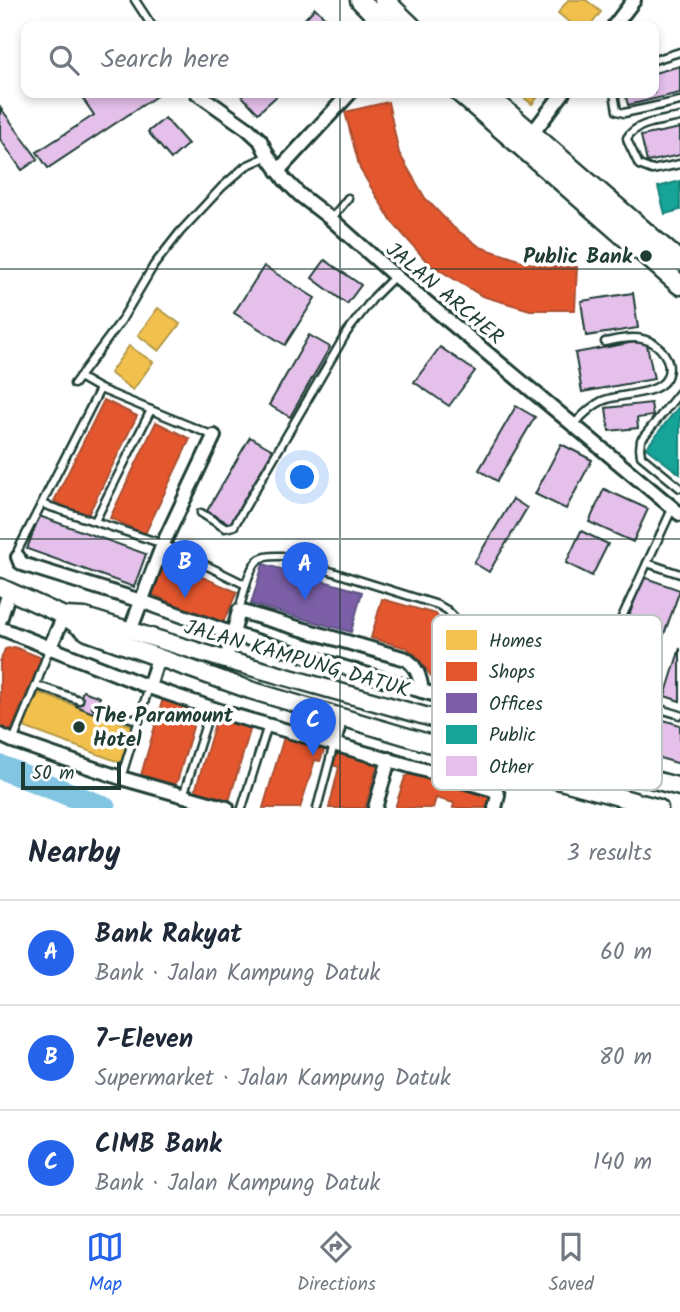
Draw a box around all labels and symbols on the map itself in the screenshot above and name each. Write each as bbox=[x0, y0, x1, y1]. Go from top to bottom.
street label: JALAN ARCHER bbox=[378, 235, 510, 354]
place label: Public Bank bbox=[523, 241, 633, 274]
marker: Public Bank bbox=[638, 248, 654, 264]
your location bbox=[285, 460, 319, 494]
pin: B bbox=[162, 540, 208, 598]
pin: A bbox=[282, 542, 328, 600]
street label: JALAN KAMPUNG DATUK bbox=[180, 611, 414, 708]
legend bbox=[432, 615, 662, 790]
text: Homes bbox=[489, 627, 542, 657]
text: Shops bbox=[489, 658, 535, 688]
text: Offices bbox=[489, 690, 543, 720]
pin: C bbox=[290, 698, 336, 756]
place label: The Paramount Hotel bbox=[93, 700, 234, 757]
marker: The Paramount Hotel bbox=[71, 719, 87, 735]
text: Public bbox=[489, 721, 536, 751]
text: Other bbox=[489, 753, 535, 783]
scale bar bbox=[21, 759, 121, 791]

